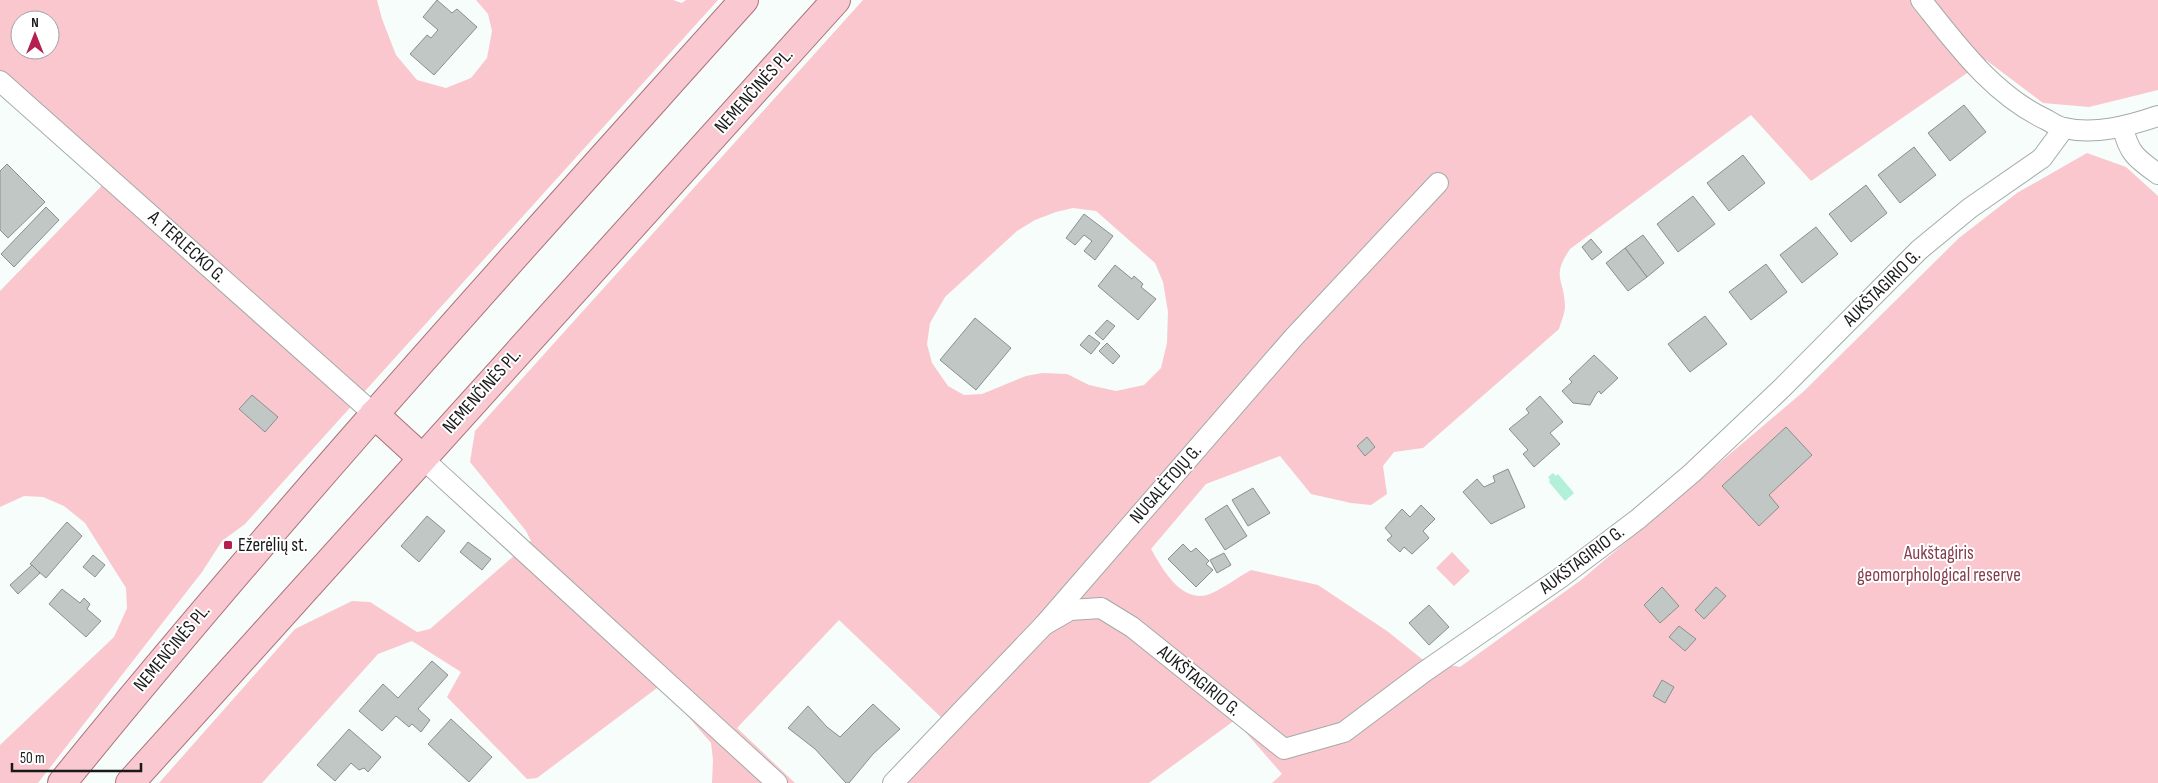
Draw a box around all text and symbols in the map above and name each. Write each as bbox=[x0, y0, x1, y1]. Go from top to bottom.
north arrow bbox=[10, 10, 60, 60]
text: N bbox=[31, 14, 39, 31]
street label: NEMENČINĖS PL. bbox=[710, 44, 798, 138]
street label: A. TERLECKO G. bbox=[143, 205, 231, 288]
street label: AUKŠTAGIRIO G. bbox=[1838, 244, 1926, 332]
street label: NEMENČINĖS PL. bbox=[438, 344, 526, 438]
street label: NUGALĖTOJŲ G. bbox=[1125, 440, 1207, 528]
street label: AUKŠTAGIRIO G. bbox=[1534, 521, 1629, 600]
place label: Ežerėlių st. bbox=[238, 534, 308, 557]
marker: Ežerėlių st. bbox=[222, 539, 234, 551]
park label: Aukštagiris geomorphological reserve bbox=[1857, 542, 2021, 587]
street label: NEMENČINĖS PL. bbox=[129, 600, 215, 696]
street label: AUKŠTAGIRIO G. bbox=[1152, 640, 1245, 722]
scale bar bbox=[12, 740, 141, 772]
text: 50 m bbox=[20, 749, 45, 768]

